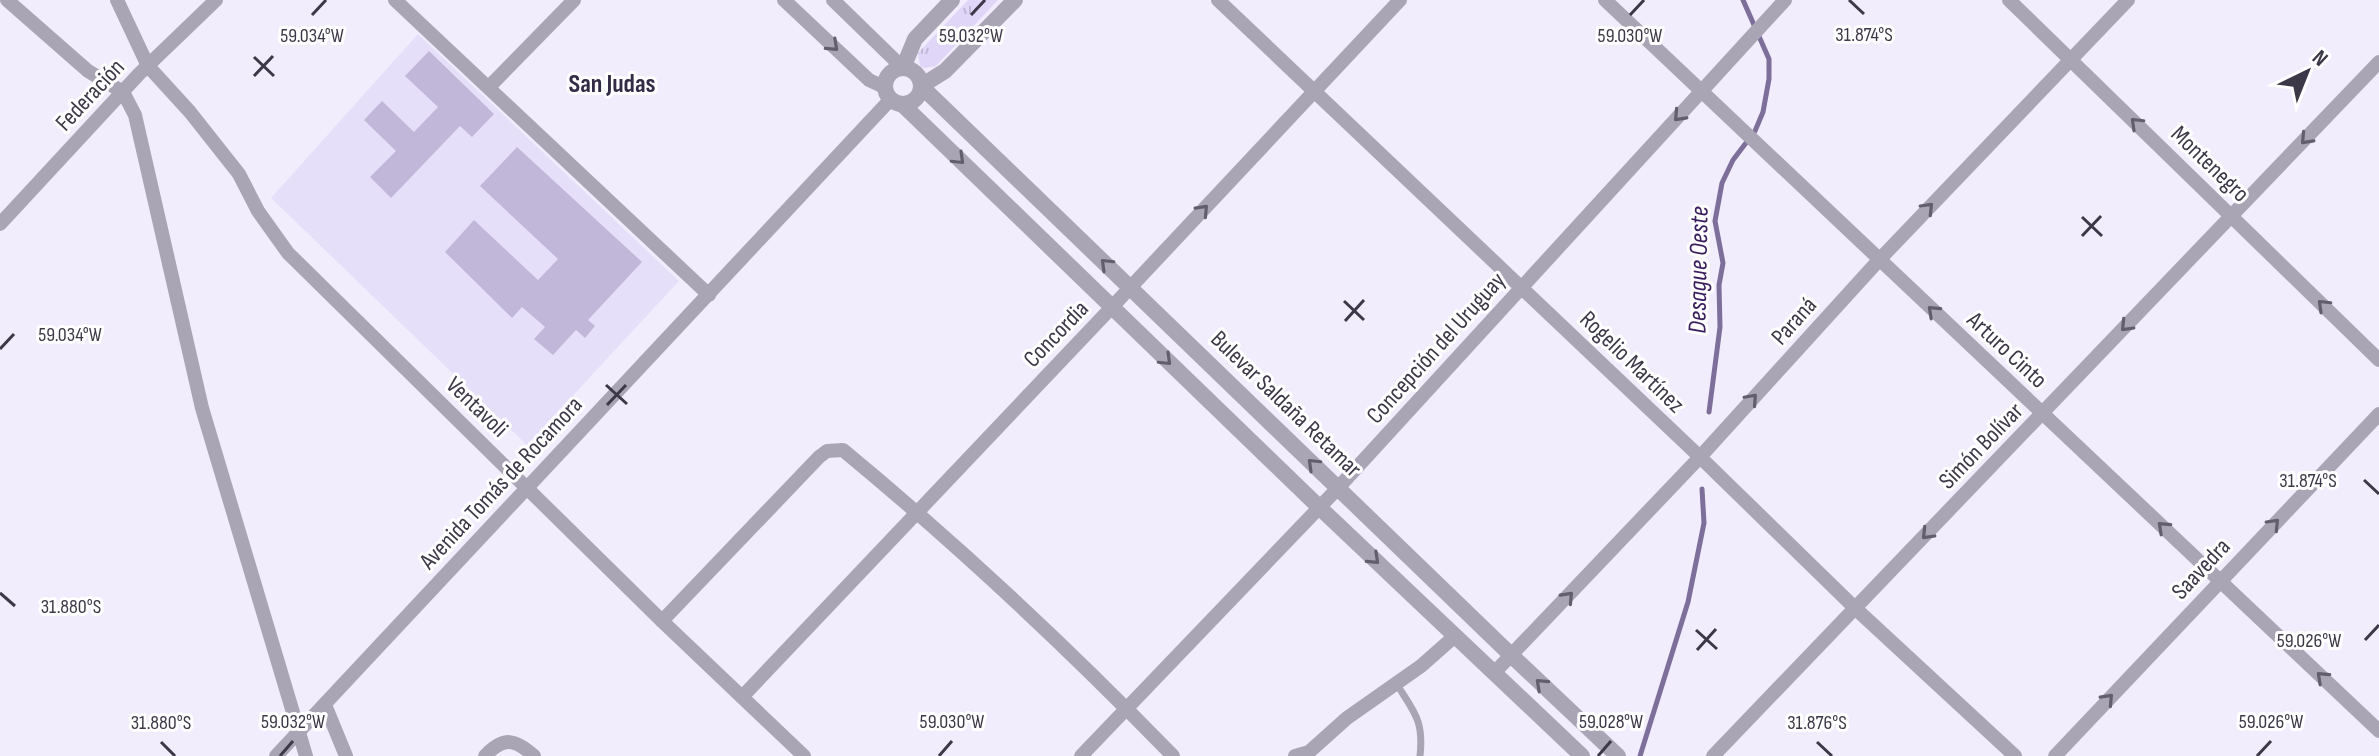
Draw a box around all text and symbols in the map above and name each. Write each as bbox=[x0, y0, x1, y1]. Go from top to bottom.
text: 31.874°S bbox=[1835, 23, 1893, 47]
text: 59.034°W bbox=[280, 24, 344, 48]
text: 59.032°W bbox=[939, 24, 1003, 48]
text: 59.030°W bbox=[1598, 24, 1662, 48]
north arrow bbox=[2267, 32, 2347, 112]
one-way arrow bbox=[823, 36, 838, 50]
text: N bbox=[2306, 45, 2333, 72]
street label: Federación bbox=[49, 53, 131, 137]
district label: San Judas bbox=[568, 69, 656, 100]
one-way arrow bbox=[1675, 106, 1689, 121]
one-way arrow bbox=[2131, 118, 2145, 133]
street label: Montenegro bbox=[2165, 120, 2255, 208]
one-way arrow bbox=[2301, 130, 2315, 144]
one-way arrow bbox=[950, 150, 964, 164]
one-way arrow bbox=[1919, 203, 1934, 217]
one-way arrow bbox=[1193, 204, 1207, 219]
water label: Desague Oeste bbox=[1682, 206, 1716, 334]
one-way arrow bbox=[1101, 259, 1115, 273]
street label: Concepción del Uruguay bbox=[1360, 266, 1512, 430]
street label: Paraná bbox=[1765, 291, 1823, 351]
street label: Concordia bbox=[1017, 295, 1095, 373]
one-way arrow bbox=[2318, 300, 2332, 314]
street label: Rogelio Martínez bbox=[1574, 305, 1691, 419]
one-way arrow bbox=[1928, 305, 1942, 320]
street label: Arturo Cinto bbox=[1960, 305, 2053, 394]
one-way arrow bbox=[2121, 317, 2135, 331]
text: 59.034°W bbox=[38, 323, 102, 347]
street label: Bulevar Saldaña Retamar bbox=[1205, 325, 1368, 483]
one-way arrow bbox=[1157, 350, 1171, 365]
street label: Ventavoli bbox=[440, 371, 514, 443]
street label: Avenida Tomás de Rocamora bbox=[413, 391, 589, 576]
one-way arrow bbox=[1742, 394, 1757, 409]
street label: Simón Bolívar bbox=[1933, 397, 2029, 495]
one-way arrow bbox=[1308, 459, 1322, 473]
text: 31.874°S bbox=[2279, 469, 2337, 493]
one-way arrow bbox=[2264, 519, 2279, 533]
one-way arrow bbox=[2158, 522, 2172, 537]
one-way arrow bbox=[1921, 525, 1936, 539]
street label: Saavedra bbox=[2165, 532, 2237, 606]
one-way arrow bbox=[1364, 550, 1379, 564]
one-way arrow bbox=[1558, 591, 1572, 606]
text: 31.880°S bbox=[41, 595, 101, 619]
text: 59.026°W bbox=[2277, 629, 2341, 653]
one-way arrow bbox=[2317, 672, 2331, 687]
one-way arrow bbox=[1535, 679, 1550, 693]
one-way arrow bbox=[2099, 694, 2114, 708]
text: 59.032°W bbox=[261, 710, 325, 734]
text: 59.030°W bbox=[920, 710, 984, 734]
text: 59.028°W bbox=[1579, 710, 1643, 734]
text: 59.026°W bbox=[2239, 710, 2303, 734]
text: 31.880°S bbox=[131, 711, 191, 735]
text: 31.876°S bbox=[1787, 711, 1847, 735]

